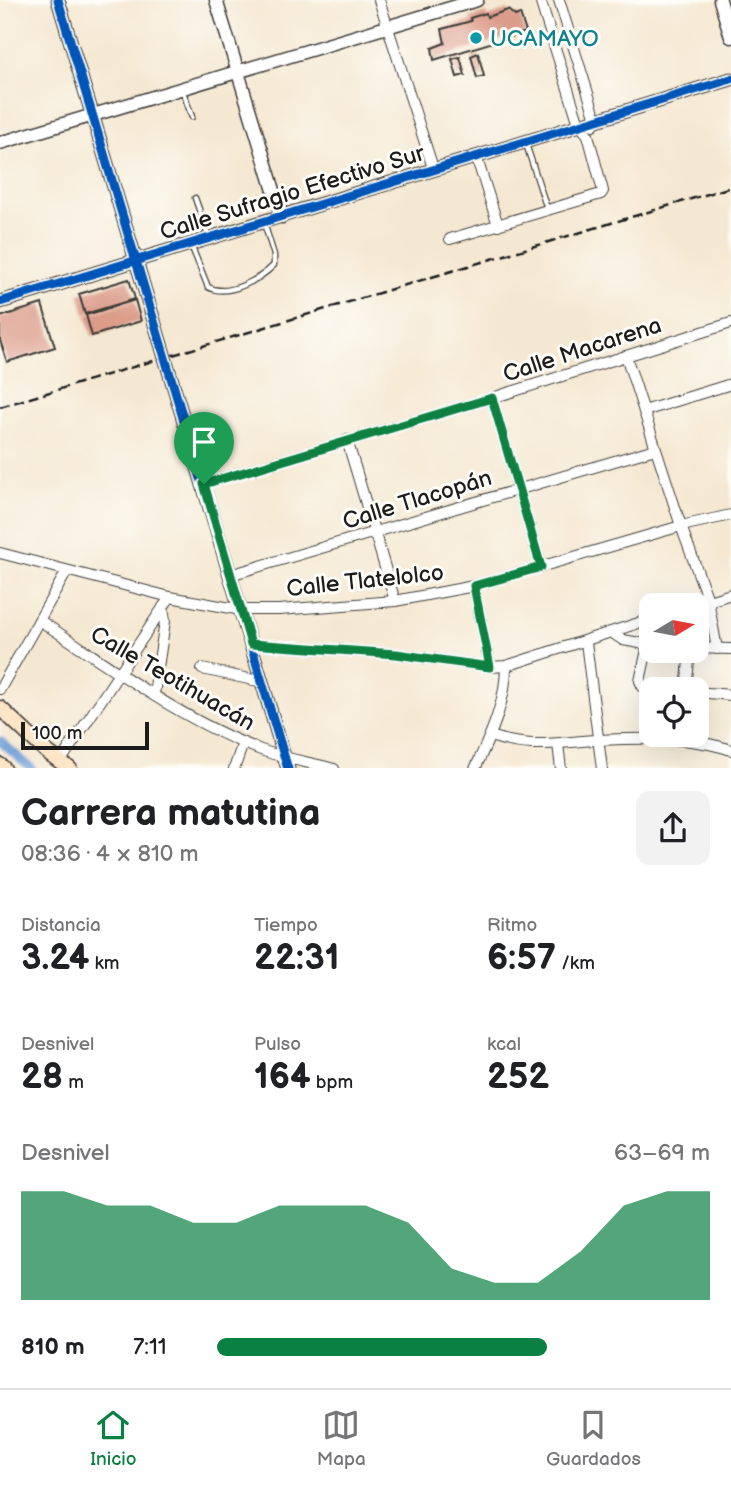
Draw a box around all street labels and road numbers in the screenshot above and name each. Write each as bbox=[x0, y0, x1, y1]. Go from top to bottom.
street label: Calle Sufragio Efectivo Sur bbox=[157, 139, 429, 247]
street label: Calle Macarena bbox=[500, 311, 665, 389]
street label: Calle Tlacopán bbox=[339, 464, 495, 536]
street label: Calle Tlatelolco bbox=[285, 559, 445, 603]
street label: Calle Teotihuacán bbox=[85, 620, 260, 737]

